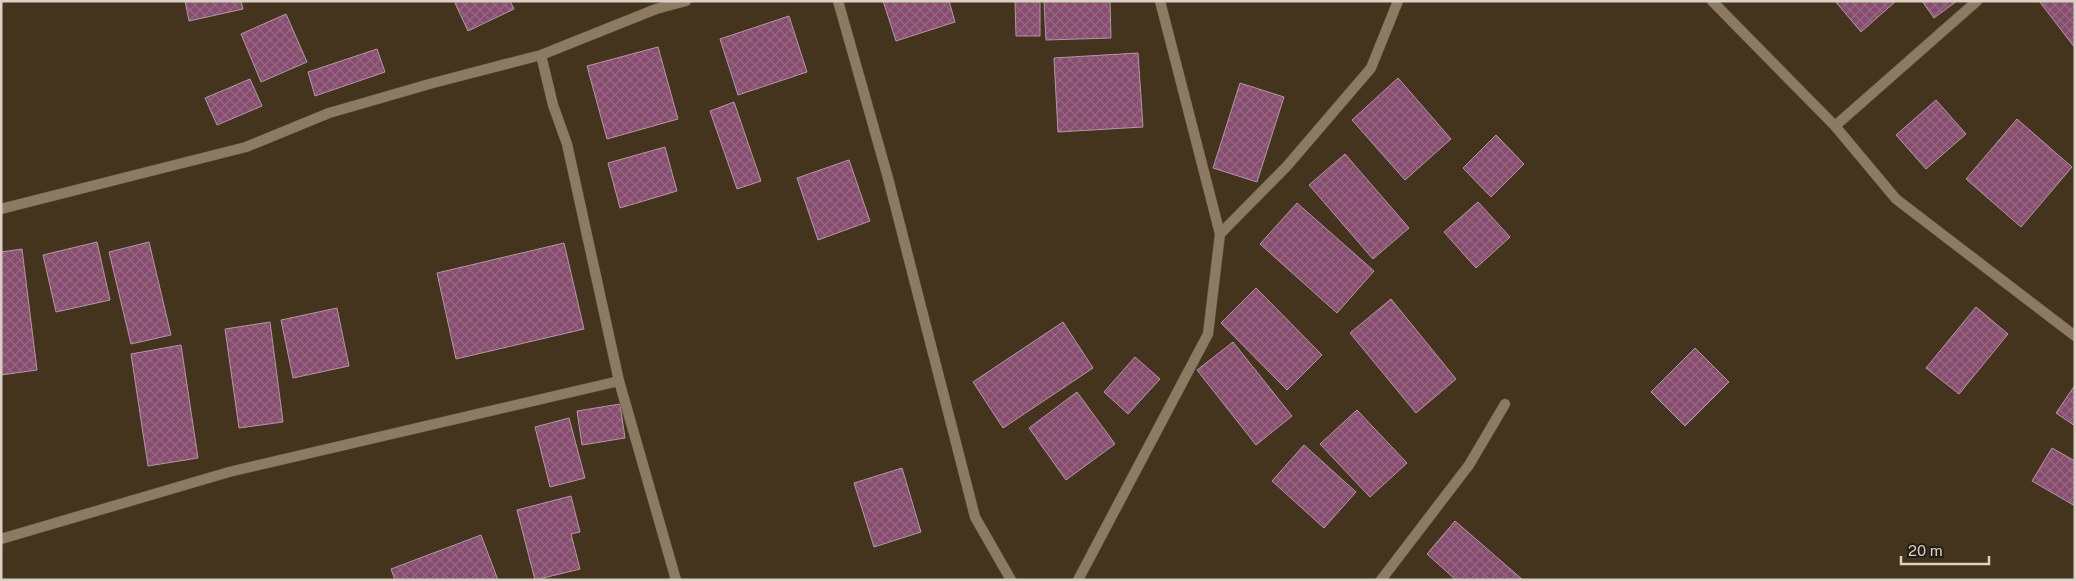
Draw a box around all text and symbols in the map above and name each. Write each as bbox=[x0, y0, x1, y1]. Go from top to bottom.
scale bar bbox=[1901, 534, 1988, 566]
text: 20 m bbox=[1908, 542, 1943, 559]

